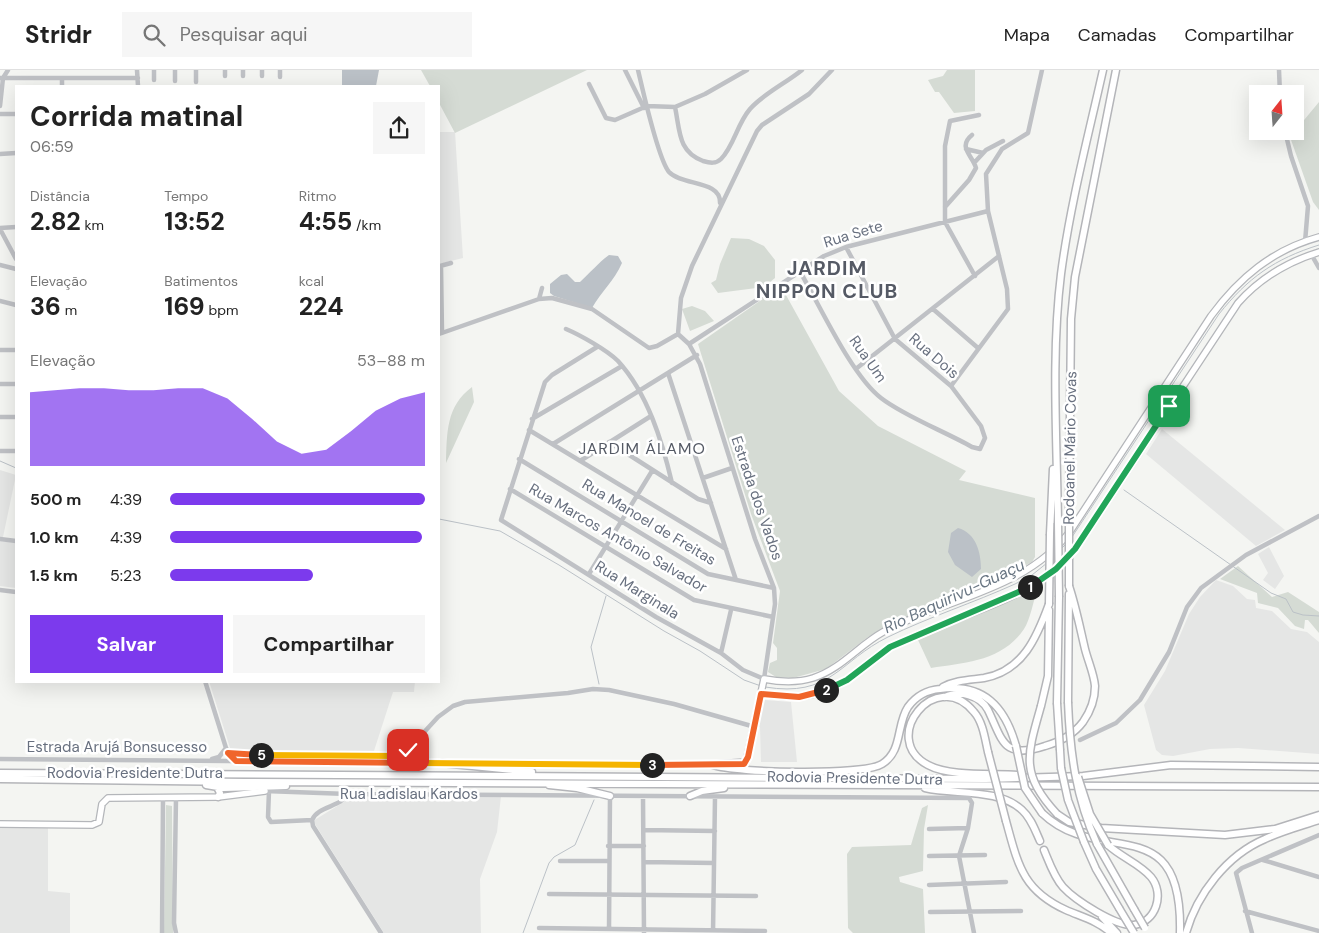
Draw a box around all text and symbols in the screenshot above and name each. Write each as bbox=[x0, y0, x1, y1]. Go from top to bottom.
search box bbox=[122, 12, 472, 57]
text: Stridr bbox=[25, 19, 92, 50]
icon: search bbox=[140, 21, 168, 49]
text: Pesquisar aqui bbox=[180, 22, 308, 47]
text: Mapa bbox=[1004, 23, 1050, 47]
text: Camadas bbox=[1078, 23, 1156, 47]
text: Compartilhar bbox=[1184, 23, 1294, 47]
north arrow bbox=[1249, 85, 1304, 140]
map controls bbox=[1249, 85, 1304, 140]
text: Corrida matinal bbox=[30, 98, 243, 135]
button: share bbox=[373, 102, 425, 154]
text: 06:59 bbox=[30, 136, 74, 157]
text: Distância bbox=[30, 187, 90, 205]
text: Tempo bbox=[164, 187, 208, 205]
text: Ritmo bbox=[299, 187, 337, 205]
text: 2.82 bbox=[30, 205, 81, 238]
text: 13:52 bbox=[164, 205, 225, 238]
text: 4:55 bbox=[299, 205, 352, 238]
text: km bbox=[81, 216, 104, 234]
text: /km bbox=[352, 216, 381, 234]
street label: Rua Sete bbox=[821, 216, 885, 252]
district label: JARDIM NIPPON CLUB bbox=[756, 255, 898, 304]
text: Elevação bbox=[30, 272, 87, 290]
text: Batimentos bbox=[164, 272, 238, 290]
text: kcal bbox=[299, 272, 324, 290]
text: 36 bbox=[30, 290, 61, 323]
text: 169 bbox=[164, 290, 205, 323]
text: 224 bbox=[299, 290, 344, 323]
text: m bbox=[61, 301, 77, 319]
text: bpm bbox=[205, 301, 238, 319]
street label: Rua Dois bbox=[905, 329, 963, 383]
street label: Rua Um bbox=[845, 332, 891, 386]
text: Elevação bbox=[30, 350, 95, 371]
text: 53–88 m bbox=[357, 350, 425, 371]
street label: Rodoanel Mário Covas bbox=[1059, 371, 1081, 525]
pin bbox=[1148, 385, 1190, 427]
icon: arrive bbox=[1155, 392, 1183, 420]
street label: Estrada dos Vados bbox=[726, 433, 788, 563]
district label: JARDIM ÁLAMO bbox=[578, 438, 706, 459]
street label: Rua Manoel de Freitas bbox=[578, 474, 720, 570]
street label: Rua Marcos Antônio Salvador bbox=[525, 479, 711, 598]
text: 500 m bbox=[30, 489, 81, 510]
text: 4:39 bbox=[110, 489, 142, 510]
text: 1.0 km bbox=[30, 527, 79, 548]
text: 4:39 bbox=[110, 527, 142, 548]
water label: Rio Baquirivu-Guaçu bbox=[880, 554, 1028, 638]
street label: Rua Marginala bbox=[591, 556, 683, 624]
text: 1.5 km bbox=[30, 565, 78, 586]
text: 5:23 bbox=[110, 565, 142, 586]
pin: 1 bbox=[1018, 574, 1042, 600]
text: 1 bbox=[1028, 578, 1033, 596]
button: Salvar bbox=[30, 615, 223, 673]
button: Compartilhar bbox=[233, 615, 425, 673]
pin: 2 bbox=[814, 678, 838, 702]
text: 2 bbox=[822, 681, 831, 699]
pin bbox=[387, 729, 429, 771]
icon: check bbox=[394, 736, 422, 764]
street label: Estrada Arujá Bonsucesso bbox=[27, 737, 207, 757]
pin: 5 bbox=[248, 742, 274, 768]
text: 5 bbox=[257, 746, 266, 764]
pin: 3 bbox=[640, 752, 664, 778]
text: 3 bbox=[648, 756, 657, 774]
street label: Rodovia Presidente Dutra bbox=[47, 763, 223, 783]
street label: Rodovia Presidente Dutra bbox=[767, 766, 943, 790]
street label: Rua Ladislau Kardos bbox=[340, 784, 478, 804]

